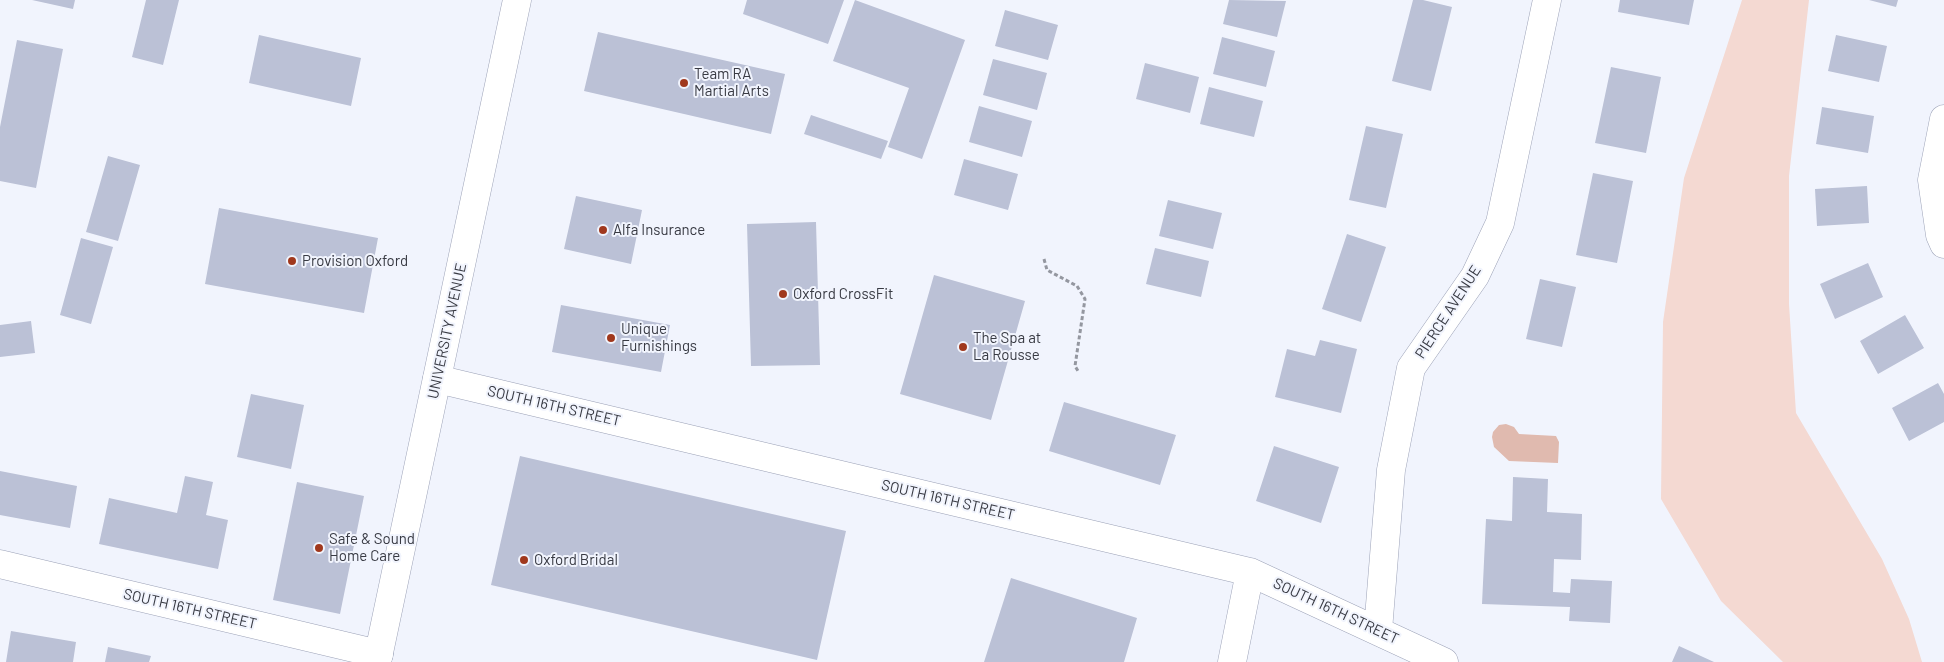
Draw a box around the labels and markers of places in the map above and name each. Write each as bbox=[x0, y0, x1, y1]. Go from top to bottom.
place label: Team RA Martial Arts bbox=[694, 65, 769, 100]
marker: Team RA Martial Arts bbox=[678, 77, 690, 89]
place label: Alfa Insurance bbox=[613, 221, 705, 239]
marker: Alfa Insurance bbox=[597, 224, 609, 236]
place label: Provision Oxford bbox=[302, 252, 408, 270]
marker: Provision Oxford bbox=[286, 255, 298, 267]
place label: Oxford CrossFit bbox=[793, 285, 894, 303]
marker: Oxford CrossFit bbox=[777, 288, 789, 300]
place label: Unique Furnishings bbox=[621, 320, 697, 355]
place label: The Spa at La Rousse bbox=[973, 329, 1041, 364]
marker: Unique Furnishings bbox=[605, 332, 617, 344]
marker: The Spa at La Rousse bbox=[957, 341, 969, 353]
place label: Safe & Sound Home Care bbox=[329, 530, 415, 565]
marker: Safe & Sound Home Care bbox=[313, 542, 325, 554]
place label: Oxford Bridal bbox=[534, 551, 618, 569]
marker: Oxford Bridal bbox=[518, 554, 530, 566]

